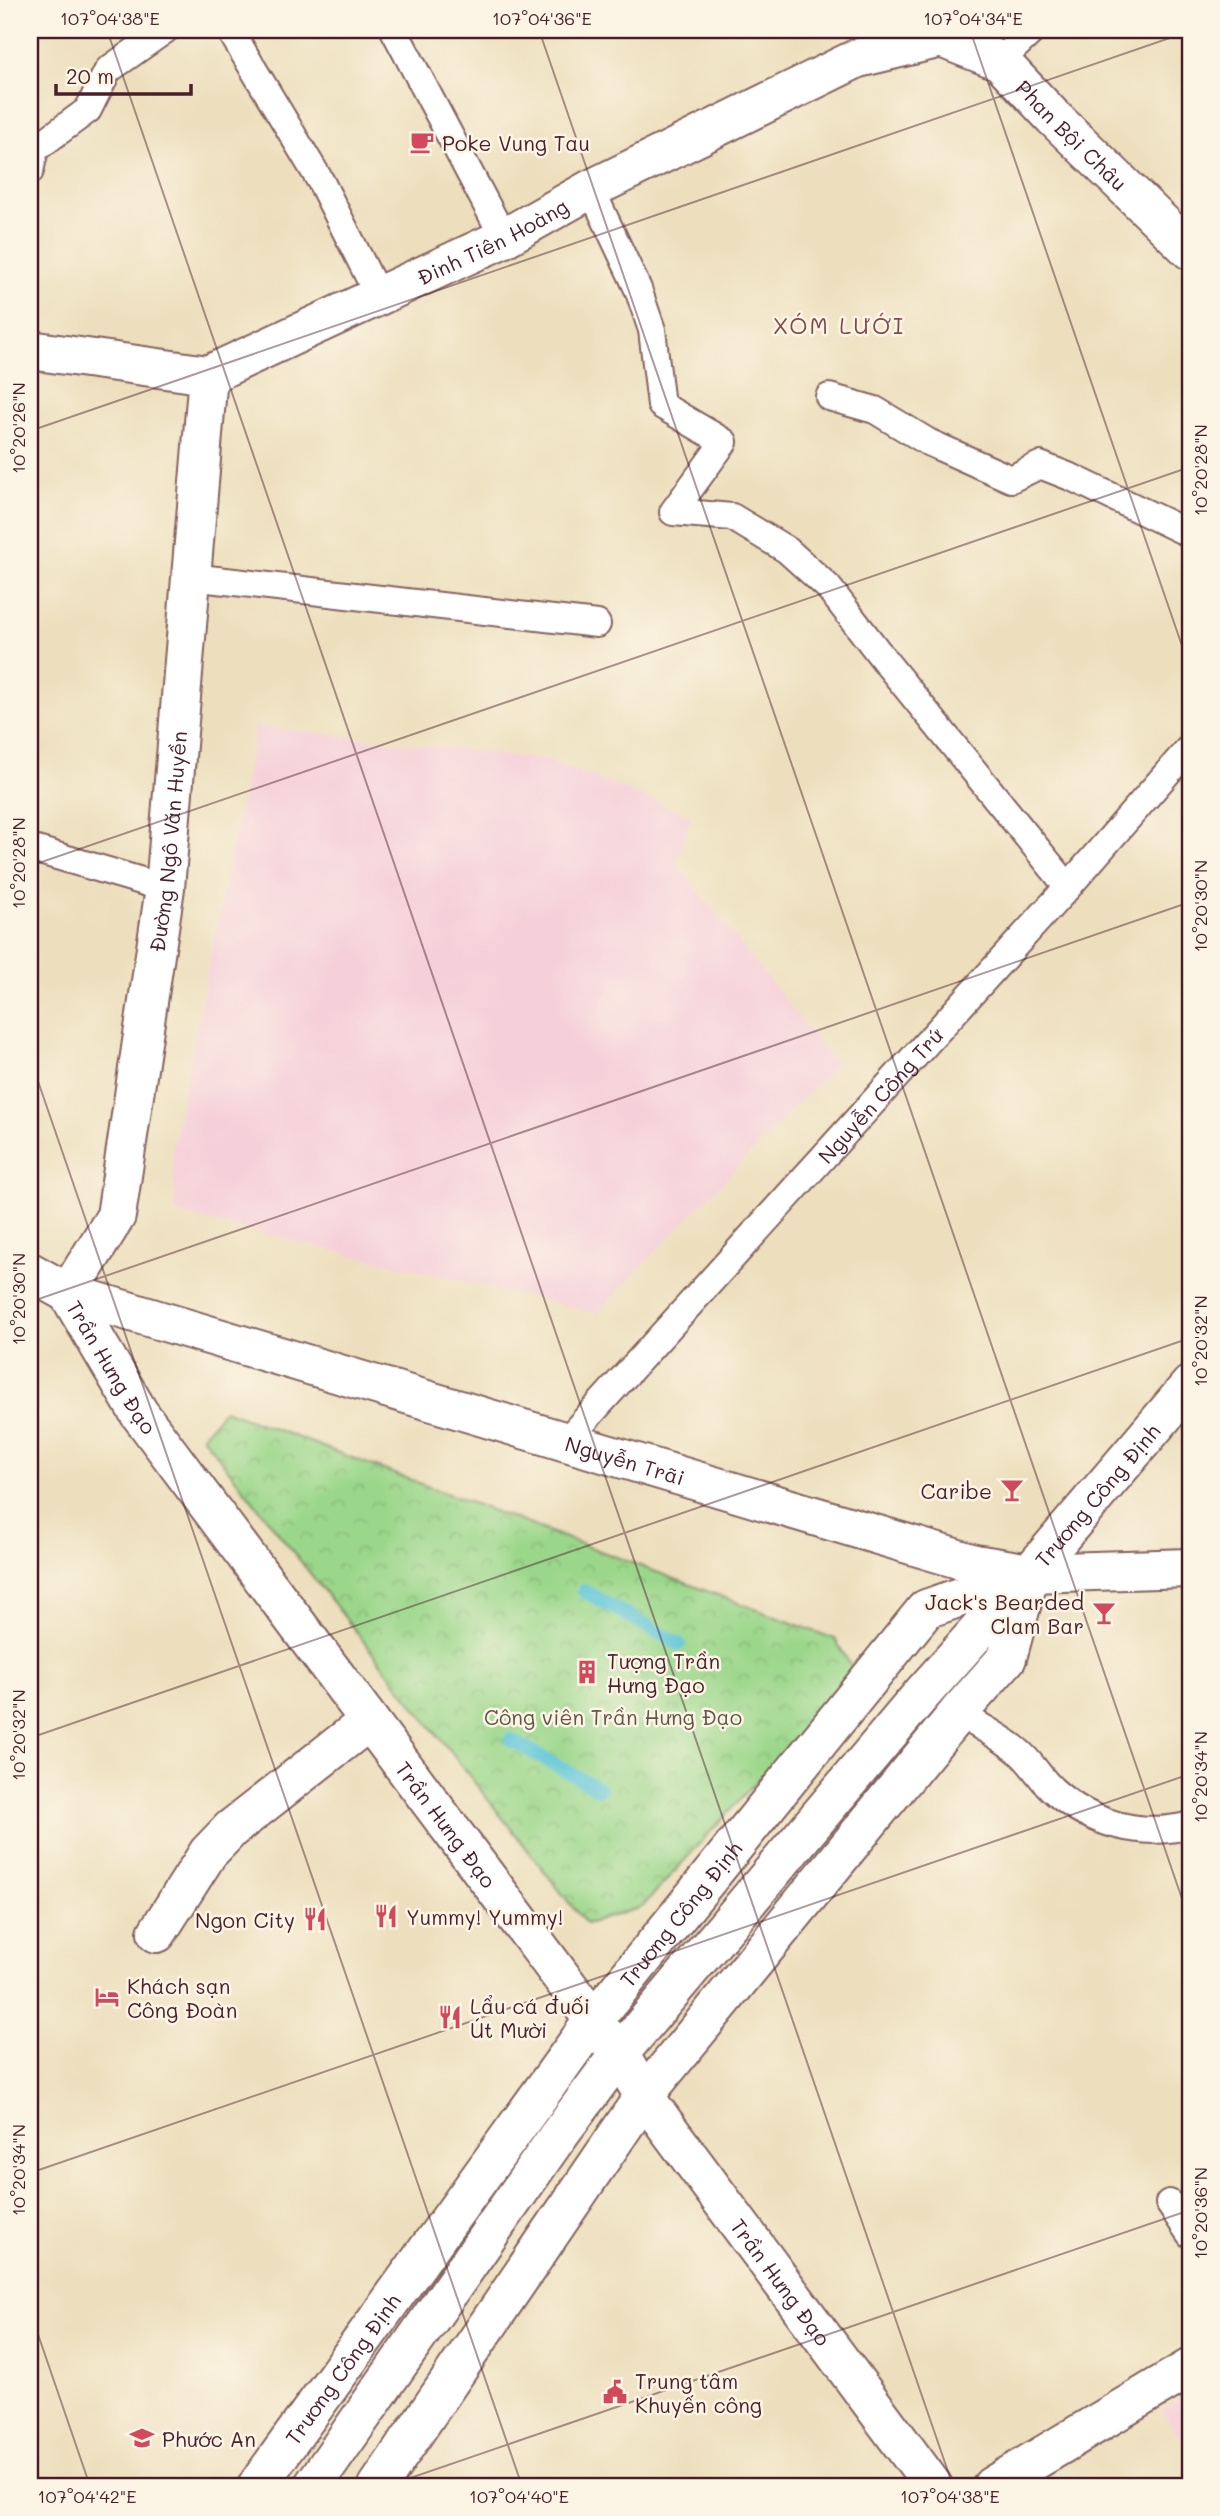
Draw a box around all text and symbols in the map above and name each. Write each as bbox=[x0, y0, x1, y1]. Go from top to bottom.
text: 107°04'38"E bbox=[60, 6, 160, 30]
text: 107°04'36"E bbox=[492, 6, 592, 30]
text: 107°04'34"E bbox=[923, 6, 1023, 30]
scale bar bbox=[56, 52, 191, 96]
text: 20 m bbox=[66, 62, 114, 89]
street label: Phan Bội Châu bbox=[1011, 73, 1134, 196]
cafe icon: Poke Vung Tau bbox=[408, 128, 436, 156]
place label: Poke Vung Tau bbox=[442, 129, 590, 156]
street label: Đinh Tiên Hoàng bbox=[412, 191, 572, 290]
district label: XÓM LƯỚI bbox=[773, 310, 905, 340]
text: 10°20'26"N bbox=[6, 382, 30, 474]
text: 10°20'28"N bbox=[1188, 424, 1212, 516]
street label: Đường Ngô Văn Huyền bbox=[142, 730, 192, 954]
text: 10°20'28"N bbox=[6, 817, 30, 909]
text: 10°20'30"N bbox=[1188, 860, 1212, 952]
street label: Nguyễn Công Trứ bbox=[811, 1021, 949, 1168]
text: 10°20'30"N bbox=[6, 1253, 30, 1345]
street label: Trần Hưng Đạo bbox=[62, 1295, 163, 1439]
text: 10°20'32"N bbox=[1188, 1295, 1212, 1387]
street label: Trương Công Định bbox=[1028, 1417, 1165, 1572]
street label: Nguyễn Trãi bbox=[562, 1429, 688, 1490]
bar icon: Caribe bbox=[998, 1476, 1026, 1504]
place label: Caribe bbox=[921, 1477, 992, 1504]
place label: Jack's Bearded Clam Bar bbox=[925, 1588, 1084, 1639]
bar icon: Jack's Bearded Clam Bar bbox=[1090, 1599, 1118, 1627]
place label: Tượng Trần Hưng Đạo bbox=[607, 1647, 720, 1698]
building icon: Tượng Trần Hưng Đạo bbox=[573, 1658, 601, 1686]
text: 10°20'32"N bbox=[6, 1689, 30, 1781]
park label: Công viên Trần Hưng Đạo bbox=[484, 1703, 742, 1730]
text: 10°20'34"N bbox=[1188, 1731, 1212, 1823]
street label: Trần Hưng Đạo bbox=[391, 1755, 503, 1893]
street label: Trương Công Định bbox=[613, 1835, 747, 1992]
restaurant icon: Yummy! Yummy! bbox=[372, 1902, 400, 1930]
place label: Yummy! Yummy! bbox=[406, 1903, 563, 1930]
restaurant icon: Ngon City bbox=[301, 1905, 329, 1933]
place label: Ngon City bbox=[195, 1906, 295, 1933]
place label: Khách sạn Công Đoàn bbox=[127, 1972, 237, 2023]
hotel icon: Khách sạn Công Đoàn bbox=[93, 1983, 121, 2011]
place label: Lẩu cá đuối Út Mười bbox=[470, 1992, 590, 2043]
restaurant icon: Lẩu cá đuối Út Mười bbox=[436, 2003, 464, 2031]
text: 10°20'34"N bbox=[6, 2124, 30, 2216]
text: 10°20'36"N bbox=[1188, 2167, 1212, 2259]
street label: Trần Hưng Đạo bbox=[726, 2213, 837, 2350]
street label: Trương Công Định bbox=[278, 2288, 406, 2449]
place label: Trung tâm Khuyến công bbox=[635, 2367, 762, 2418]
public building icon: Trung tâm Khuyến công bbox=[601, 2378, 629, 2406]
school or university icon: Phước An bbox=[128, 2424, 156, 2452]
place label: Phước An bbox=[162, 2425, 256, 2452]
text: 107°04'42"E bbox=[38, 2484, 137, 2508]
text: 107°04'40"E bbox=[469, 2484, 569, 2508]
text: 107°04'38"E bbox=[900, 2484, 1000, 2508]

